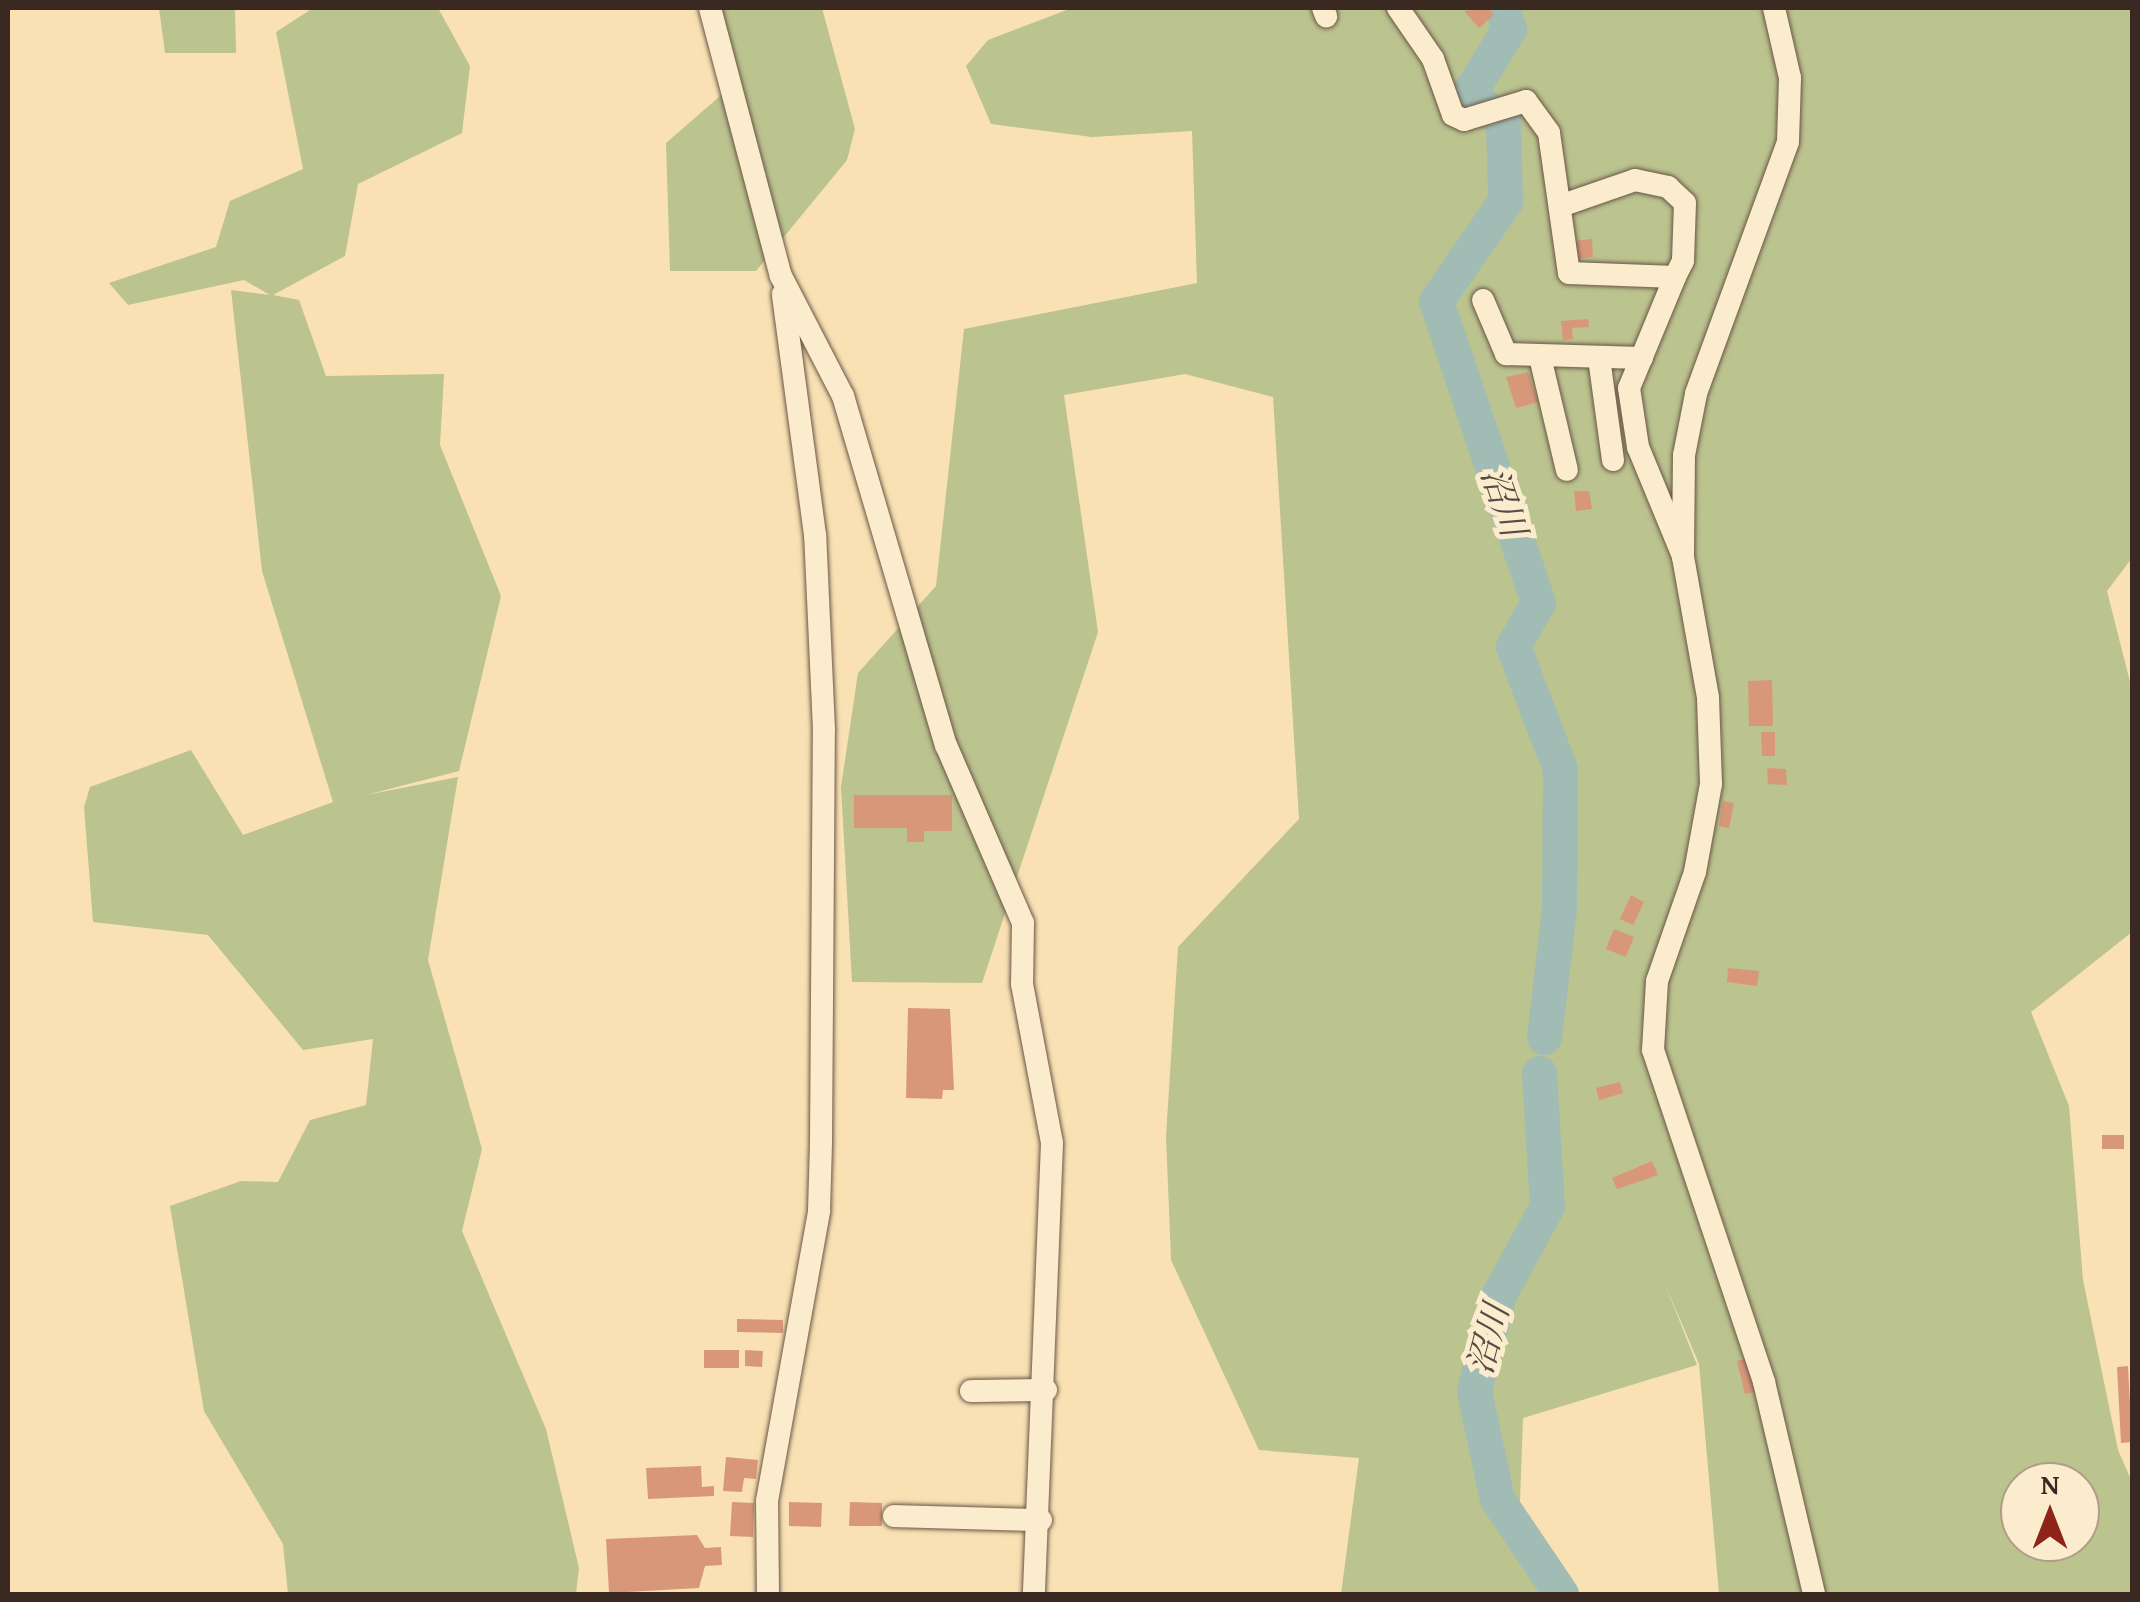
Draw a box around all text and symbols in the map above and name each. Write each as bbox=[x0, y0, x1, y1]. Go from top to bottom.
water label: 沼川 bbox=[1473, 462, 1535, 542]
water label: 沼川 bbox=[1459, 1300, 1517, 1378]
north arrow bbox=[2000, 1462, 2100, 1562]
text: N bbox=[2041, 1463, 2059, 1504]

